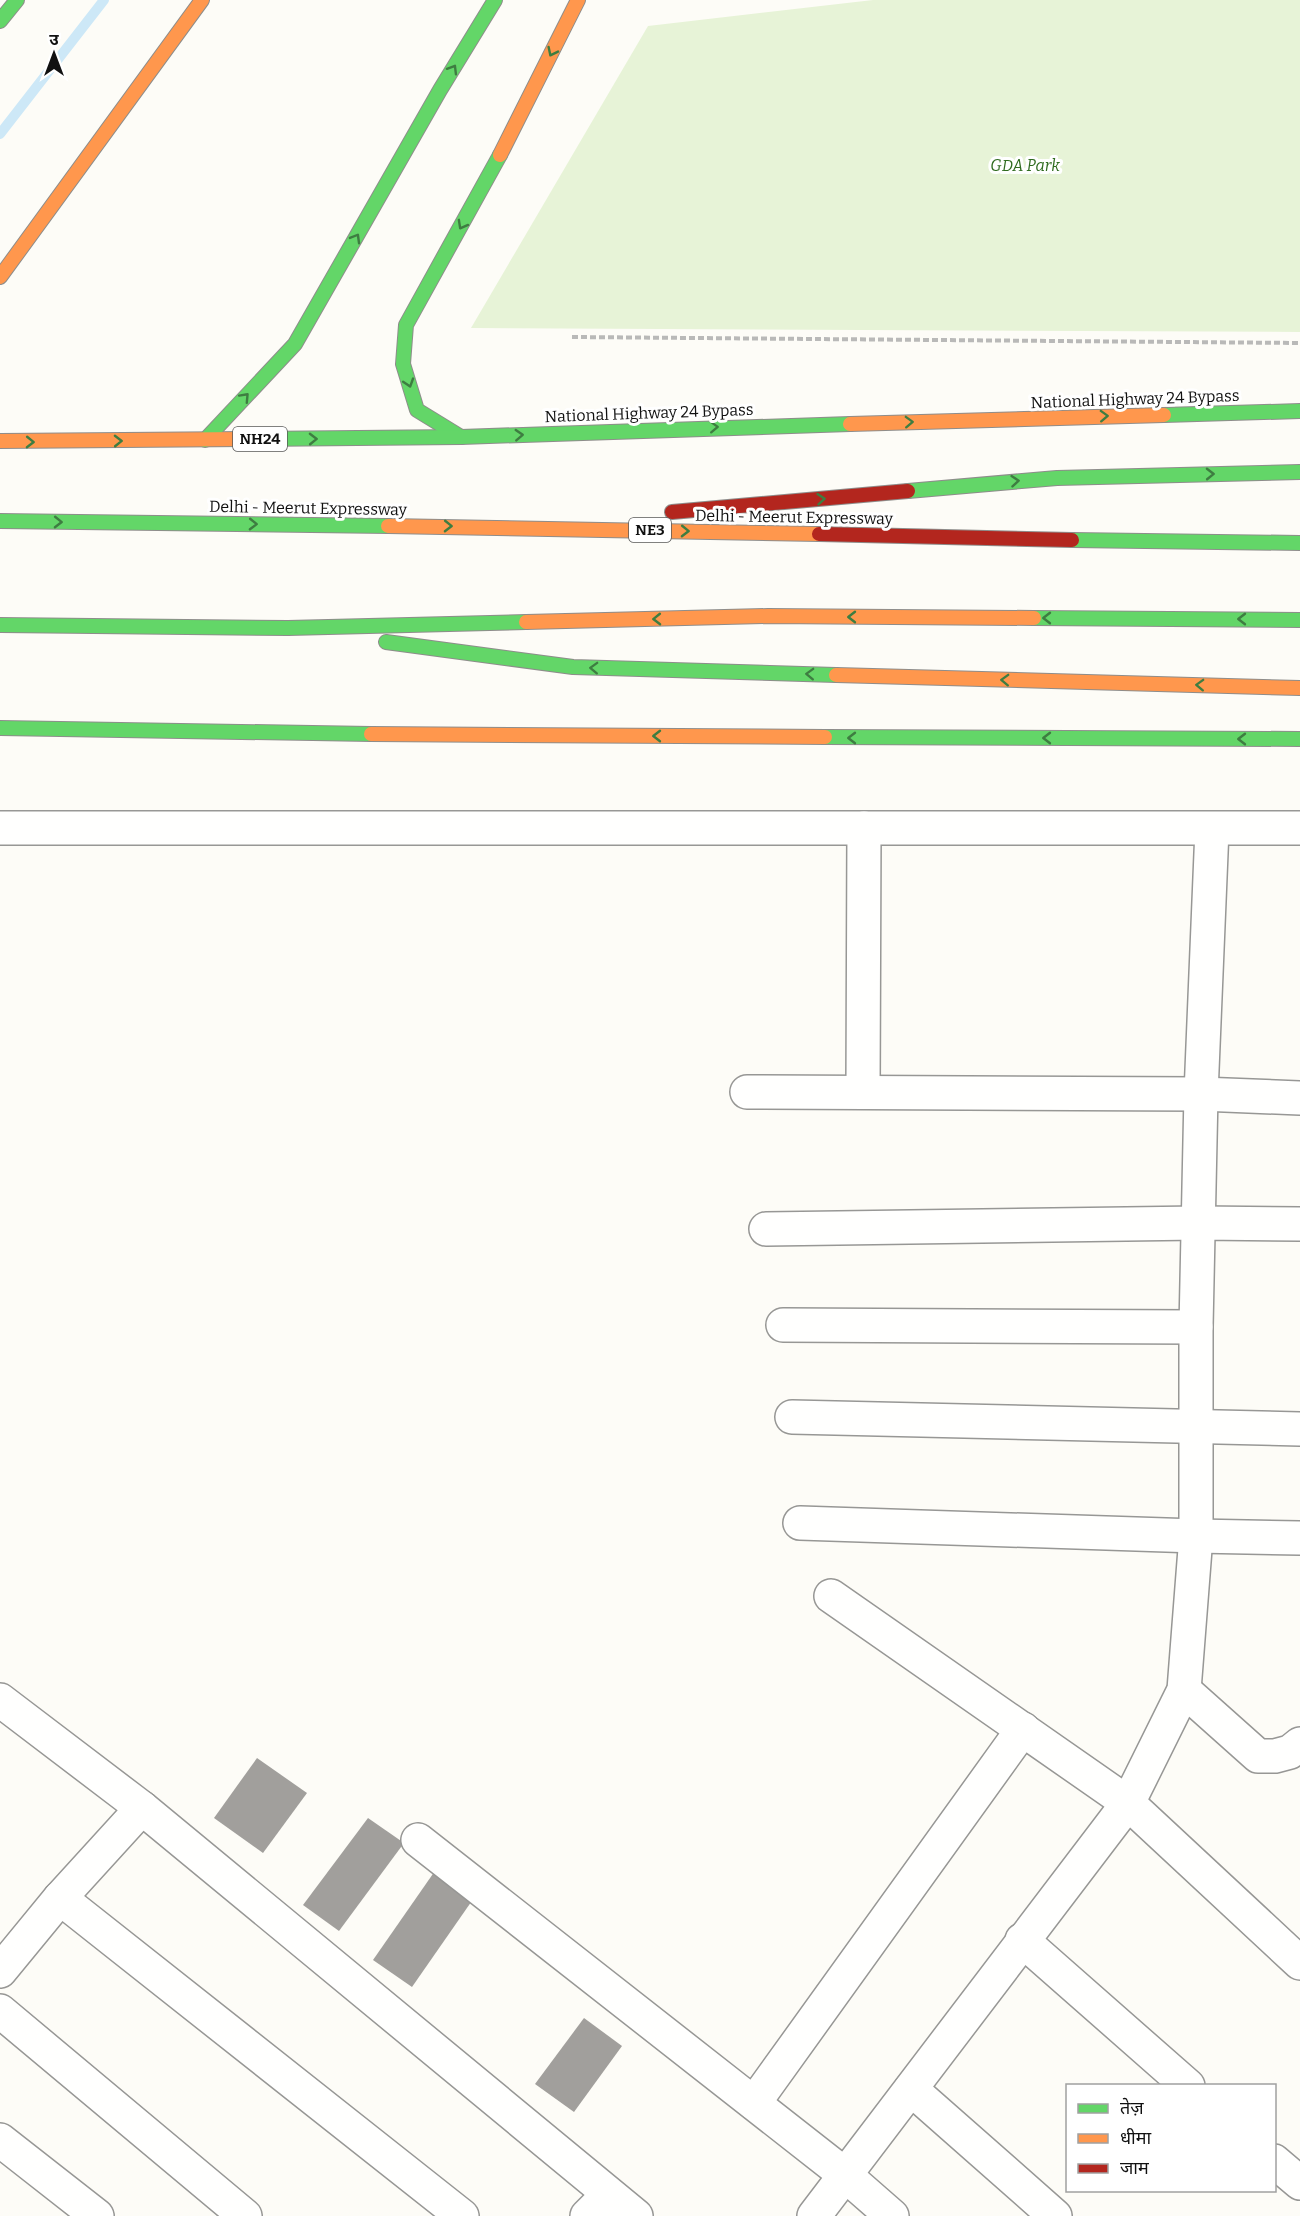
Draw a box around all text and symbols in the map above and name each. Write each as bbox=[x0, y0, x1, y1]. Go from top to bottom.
north arrow bbox=[24, 24, 84, 84]
text: उ bbox=[49, 30, 59, 49]
one-way arrow bbox=[548, 46, 559, 57]
one-way arrow bbox=[446, 65, 458, 75]
park label: GDA Park bbox=[990, 156, 1060, 175]
one-way arrow bbox=[457, 219, 469, 229]
one-way arrow bbox=[348, 234, 360, 244]
one-way arrow bbox=[401, 377, 414, 388]
street label: National Highway 24 Bypass bbox=[1030, 386, 1240, 412]
one-way arrow bbox=[238, 393, 249, 404]
street label: National Highway 24 Bypass bbox=[544, 400, 754, 426]
one-way arrow bbox=[1100, 410, 1109, 423]
one-way arrow bbox=[905, 416, 914, 428]
one-way arrow bbox=[710, 421, 719, 434]
road number: NH24 bbox=[233, 427, 287, 451]
one-way arrow bbox=[515, 428, 524, 441]
one-way arrow bbox=[308, 433, 317, 445]
one-way arrow bbox=[25, 435, 34, 448]
one-way arrow bbox=[113, 435, 122, 447]
one-way arrow bbox=[1206, 468, 1215, 480]
one-way arrow bbox=[1011, 475, 1020, 488]
one-way arrow bbox=[816, 493, 826, 506]
street label: Delhi - Meerut Expressway bbox=[209, 497, 408, 519]
street label: Delhi - Meerut Expressway bbox=[695, 506, 894, 528]
one-way arrow bbox=[54, 515, 63, 528]
one-way arrow bbox=[249, 518, 258, 530]
road number: NE3 bbox=[629, 518, 671, 542]
one-way arrow bbox=[444, 520, 453, 532]
one-way arrow bbox=[681, 524, 690, 537]
one-way arrow bbox=[847, 611, 856, 623]
one-way arrow bbox=[1042, 612, 1051, 624]
one-way arrow bbox=[652, 613, 661, 625]
one-way arrow bbox=[1237, 613, 1246, 625]
one-way arrow bbox=[589, 662, 598, 674]
one-way arrow bbox=[805, 668, 814, 680]
one-way arrow bbox=[1000, 673, 1009, 686]
one-way arrow bbox=[1195, 679, 1204, 692]
one-way arrow bbox=[652, 730, 661, 742]
one-way arrow bbox=[847, 732, 856, 744]
one-way arrow bbox=[1042, 732, 1051, 744]
one-way arrow bbox=[1237, 733, 1246, 745]
legend bbox=[1066, 2084, 1276, 2192]
text: तेज़ bbox=[1120, 2097, 1144, 2119]
text: धीमा bbox=[1120, 2127, 1151, 2149]
text: जाम bbox=[1120, 2157, 1150, 2179]

